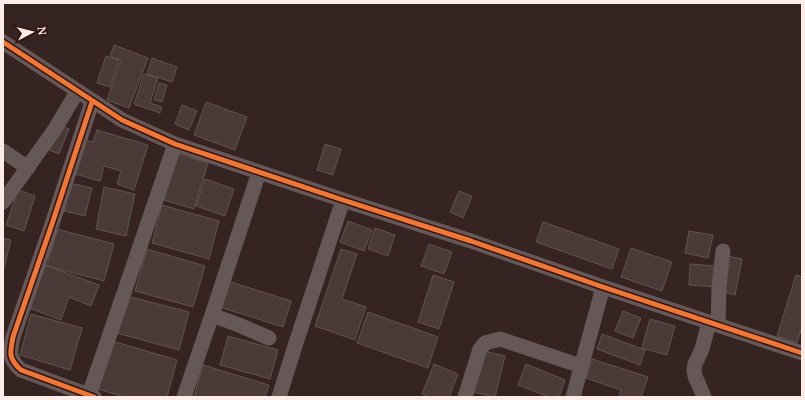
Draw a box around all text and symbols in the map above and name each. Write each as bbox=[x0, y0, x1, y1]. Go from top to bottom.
north arrow bbox=[12, 12, 52, 52]
text: N bbox=[34, 26, 50, 36]

